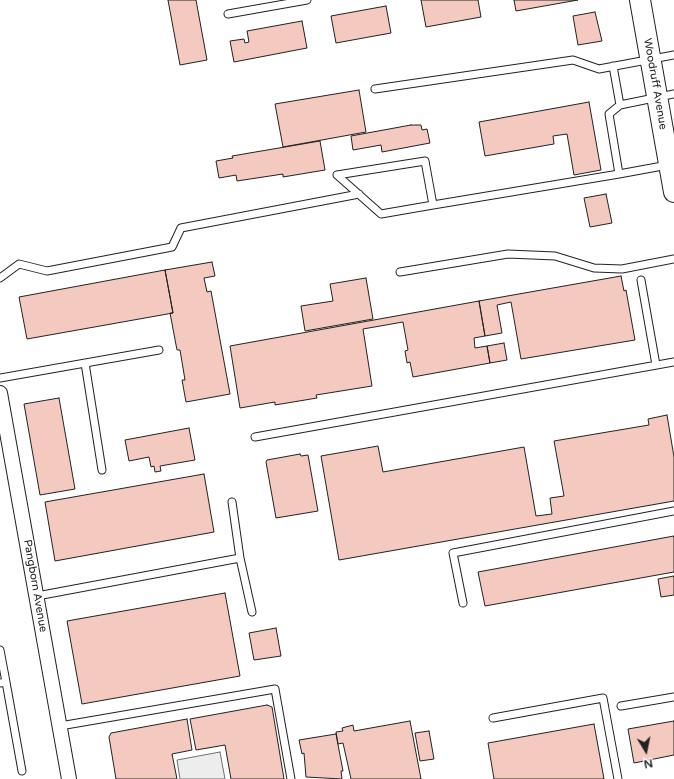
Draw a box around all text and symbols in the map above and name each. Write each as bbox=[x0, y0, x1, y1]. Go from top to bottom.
street label: Woodruff Avenue bbox=[640, 37, 670, 131]
street label: Pangborn Avenue bbox=[20, 539, 50, 633]
north arrow bbox=[626, 731, 666, 771]
text: N bbox=[643, 756, 654, 770]

